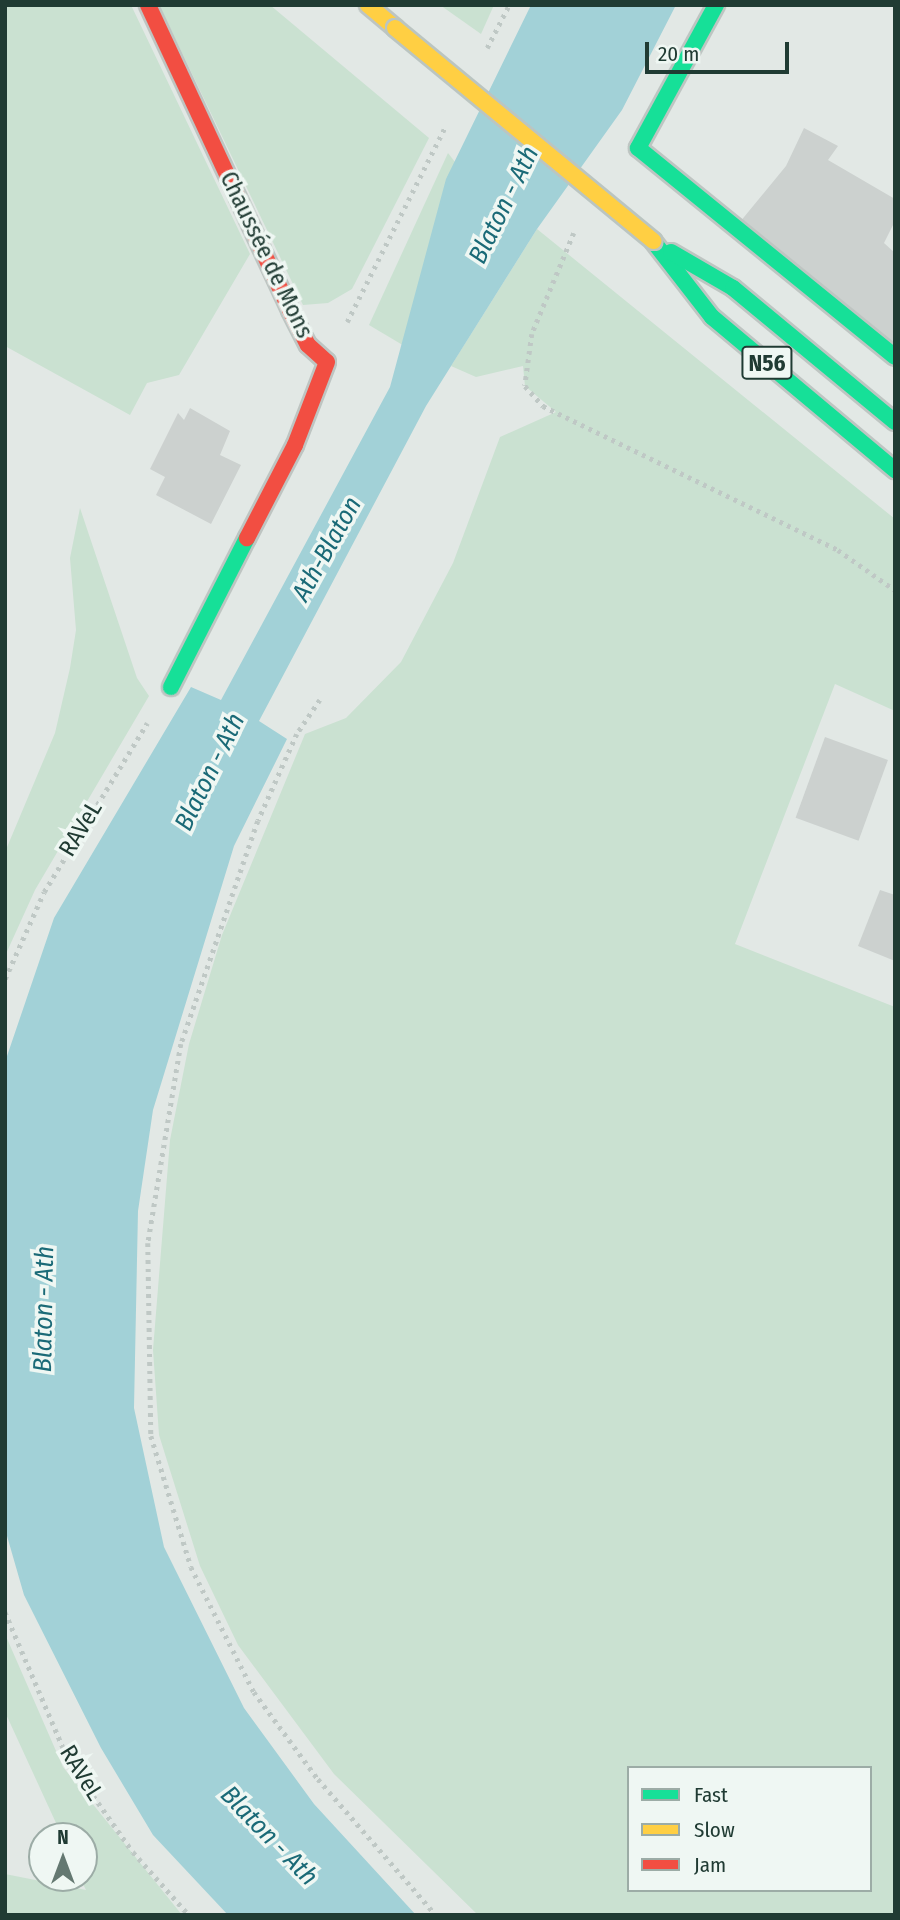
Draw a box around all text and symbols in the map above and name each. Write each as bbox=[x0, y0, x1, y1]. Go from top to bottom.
scale bar bbox=[648, 28, 792, 72]
text: 20 m bbox=[658, 41, 699, 67]
water label: Blaton - Ath bbox=[462, 141, 546, 269]
street label: Chaussée de Mons bbox=[213, 167, 319, 343]
road number: N56 bbox=[741, 344, 793, 382]
water label: Ath-Blaton bbox=[286, 491, 368, 607]
water label: Blaton - Ath bbox=[168, 708, 252, 836]
street label: RAVeL bbox=[53, 796, 109, 862]
water label: Blaton - Ath bbox=[27, 1245, 61, 1373]
street label: RAVeL bbox=[53, 1740, 109, 1806]
legend bbox=[627, 1766, 872, 1892]
water label: Blaton - Ath bbox=[214, 1780, 324, 1892]
text: Fast bbox=[694, 1782, 728, 1808]
text: Slow bbox=[694, 1817, 735, 1843]
north arrow bbox=[28, 1822, 98, 1892]
text: N bbox=[57, 1826, 69, 1849]
text: Jam bbox=[694, 1852, 726, 1878]

